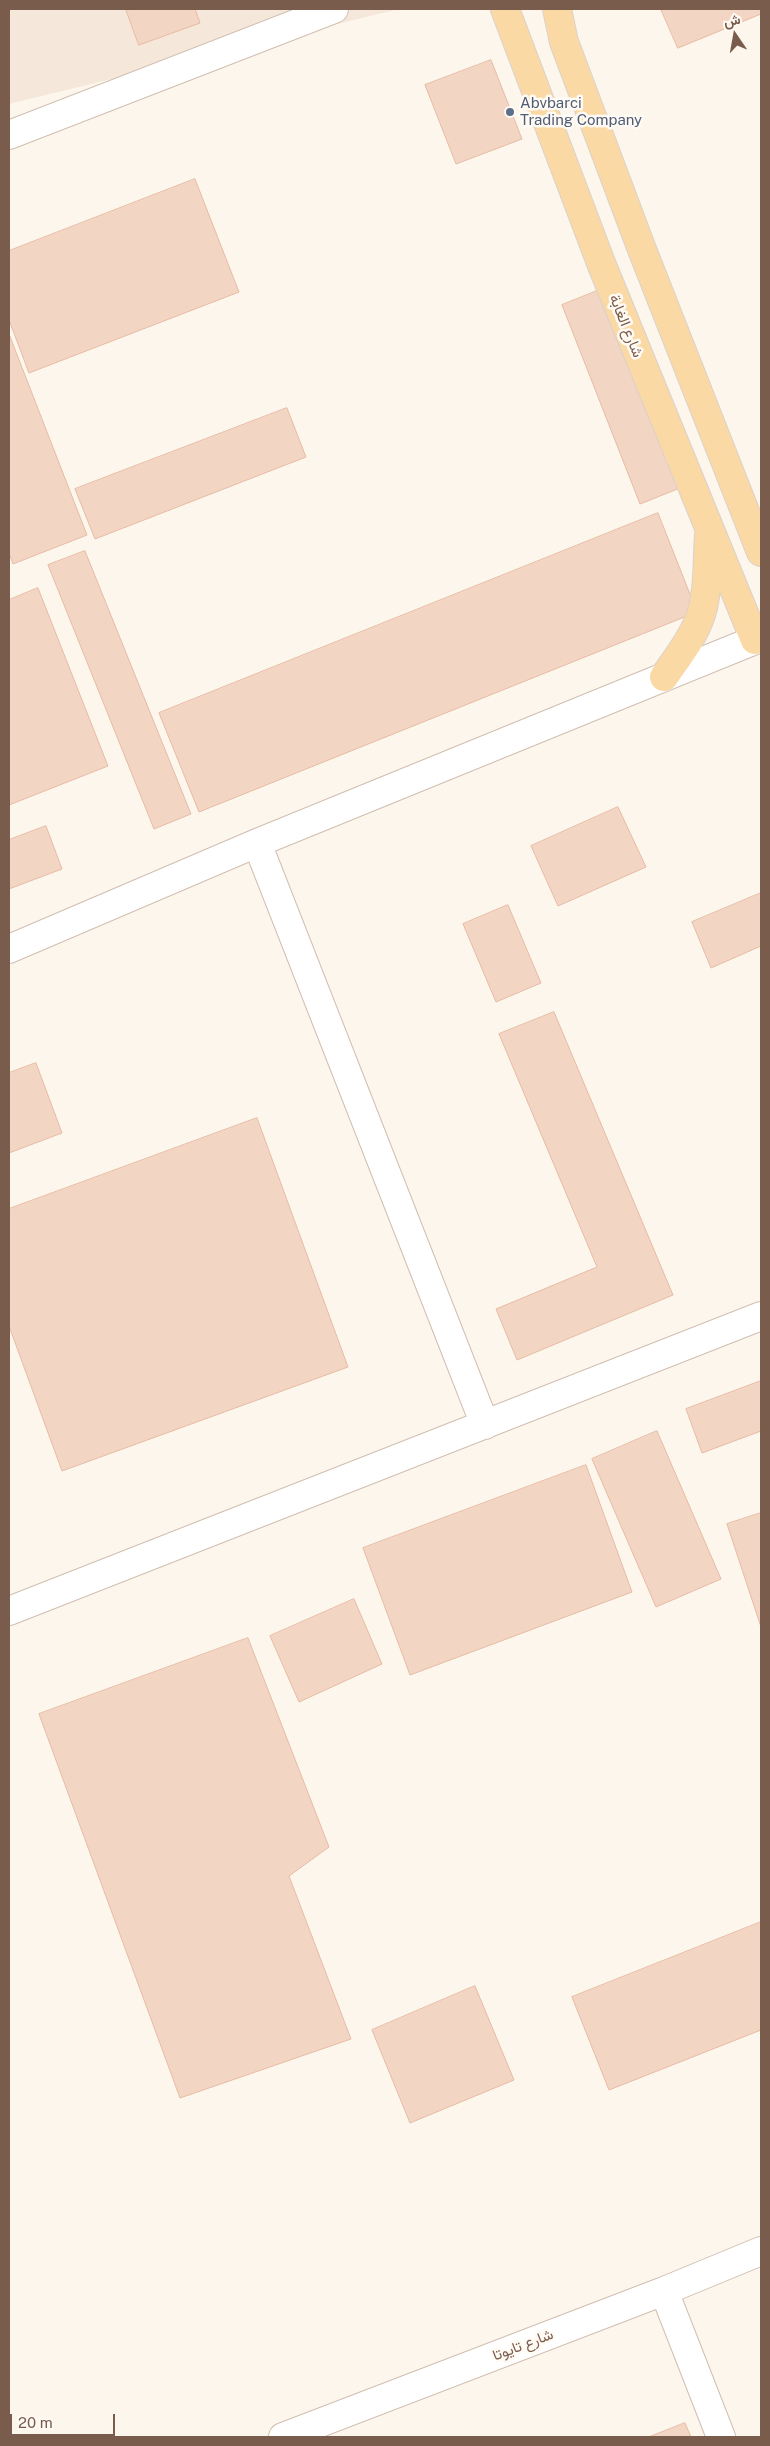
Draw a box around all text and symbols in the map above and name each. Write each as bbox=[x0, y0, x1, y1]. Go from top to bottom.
north arrow bbox=[710, 10, 760, 60]
text: ش bbox=[722, 11, 742, 30]
place label: Abvbarci Trading Company bbox=[520, 94, 642, 129]
marker: Abvbarci Trading Company bbox=[504, 106, 516, 118]
street label: شارع الغابة bbox=[605, 292, 647, 360]
street label: شارع تايوتا bbox=[490, 2325, 556, 2365]
scale bar bbox=[12, 2404, 118, 2436]
text: 20 m bbox=[18, 2414, 53, 2431]

